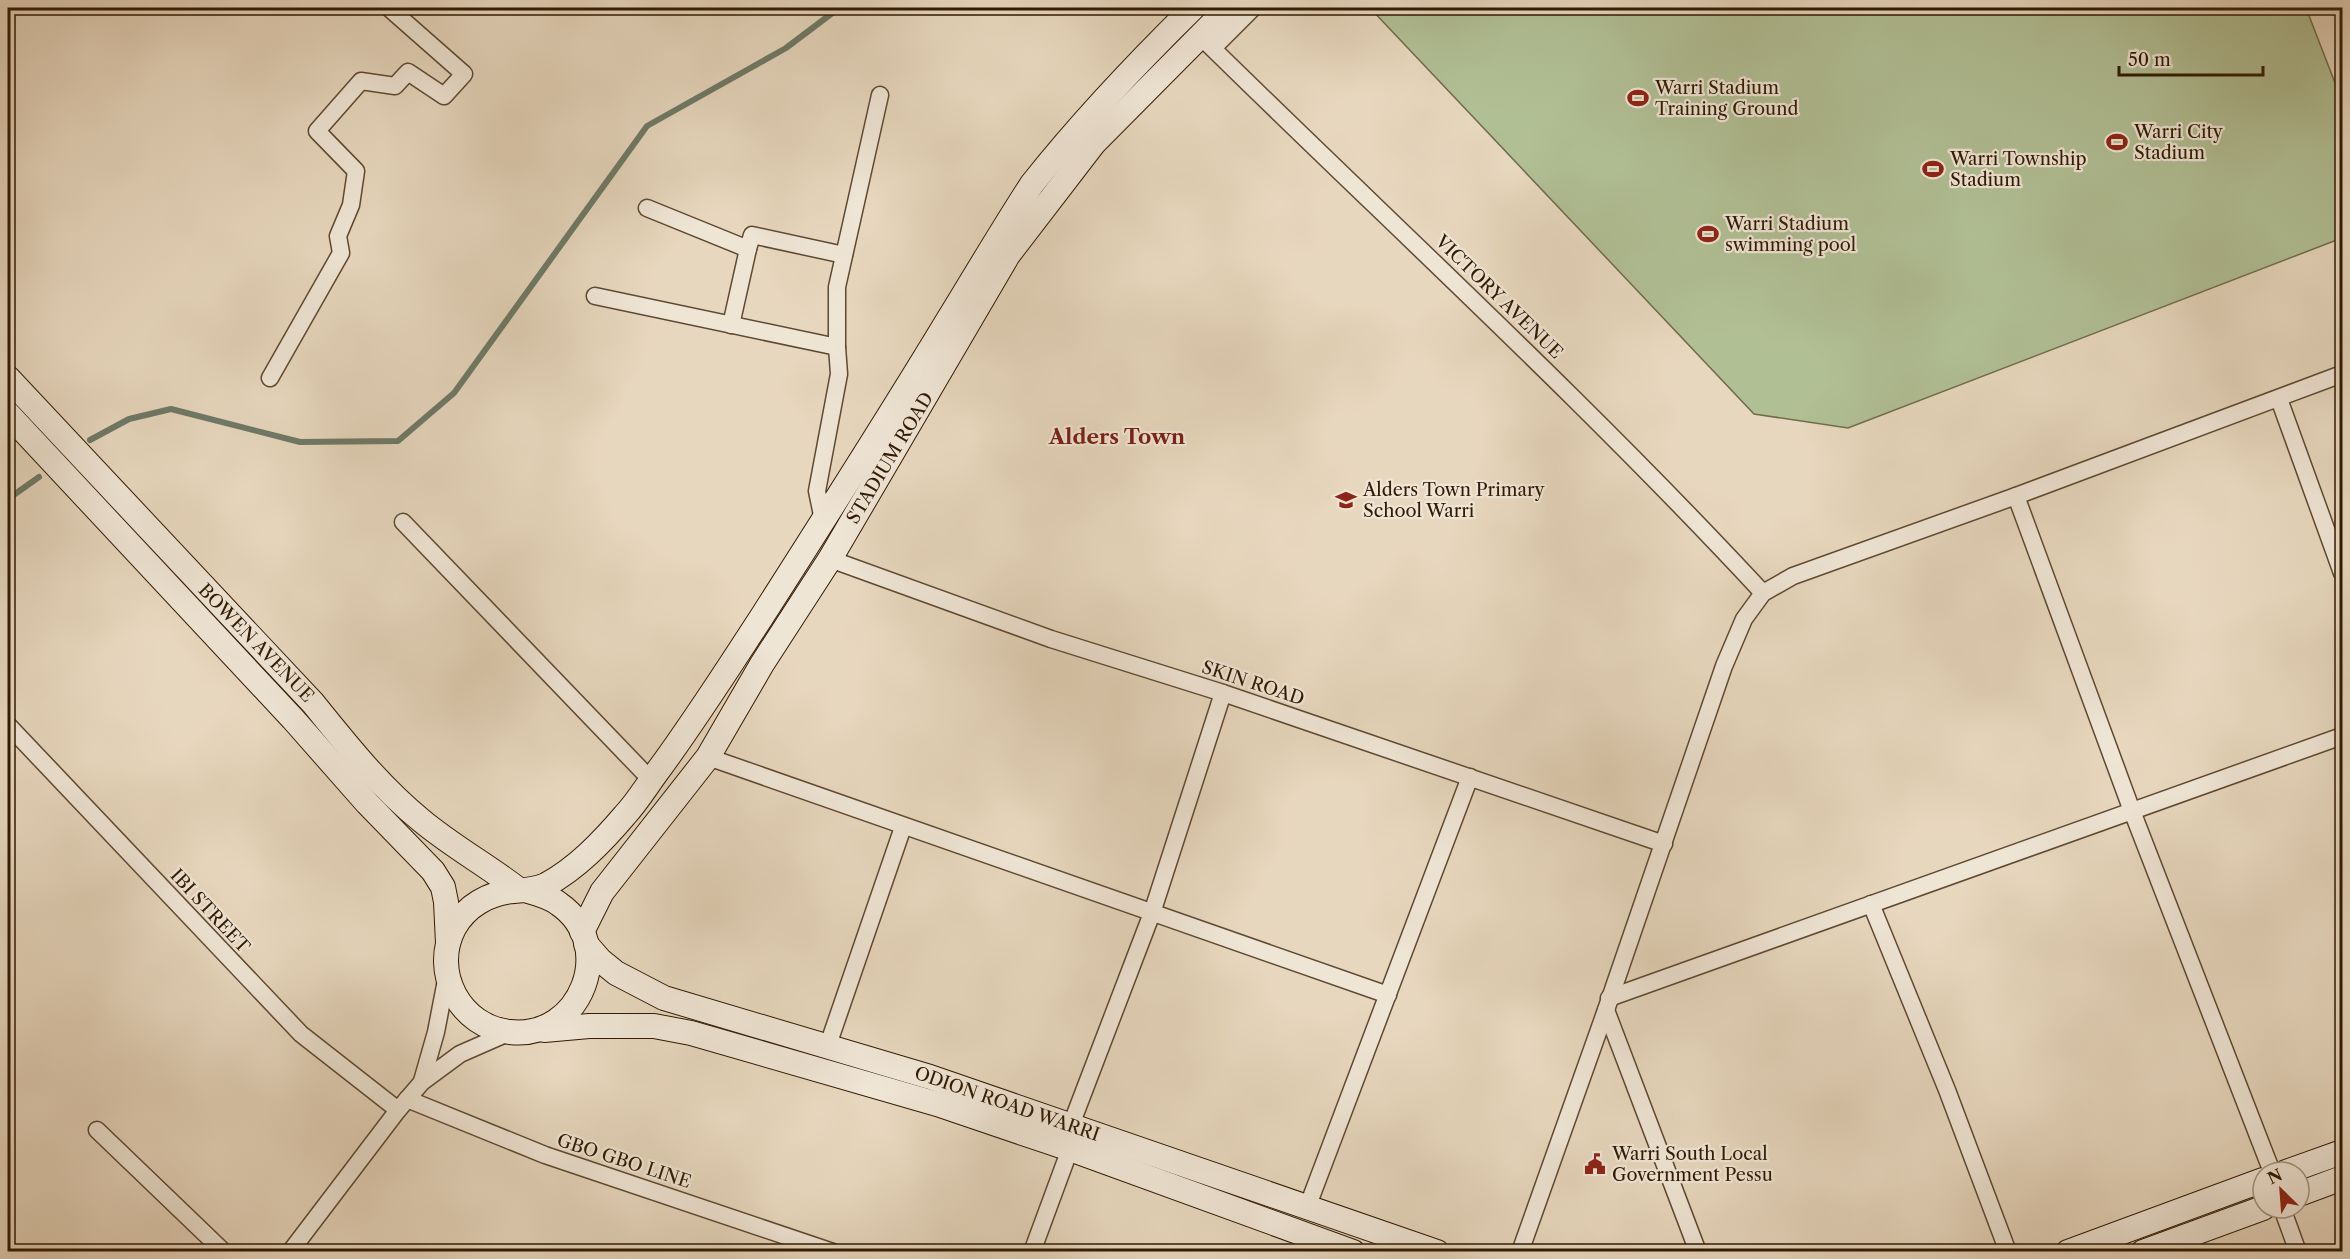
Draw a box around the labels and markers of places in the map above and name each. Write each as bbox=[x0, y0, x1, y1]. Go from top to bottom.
place label: Warri Stadium Training Ground bbox=[1654, 77, 1798, 120]
sports icon: Warri Stadium Training Ground bbox=[1626, 86, 1650, 110]
place label: Warri City Stadium bbox=[2133, 121, 2224, 164]
sports icon: Warri City Stadium bbox=[2105, 130, 2129, 154]
place label: Warri Township Stadium bbox=[1949, 148, 2087, 191]
sports icon: Warri Township Stadium bbox=[1921, 157, 1945, 181]
place label: Warri Stadium swimming pool bbox=[1724, 213, 1856, 256]
sports icon: Warri Stadium swimming pool bbox=[1696, 222, 1720, 246]
place label: Alders Town Primary School Warri bbox=[1362, 479, 1545, 522]
school or university icon: Alders Town Primary School Warri bbox=[1334, 488, 1358, 512]
place label: Warri South Local Government Pessu bbox=[1611, 1143, 1773, 1186]
public building icon: Warri South Local Government Pessu bbox=[1583, 1152, 1607, 1176]

